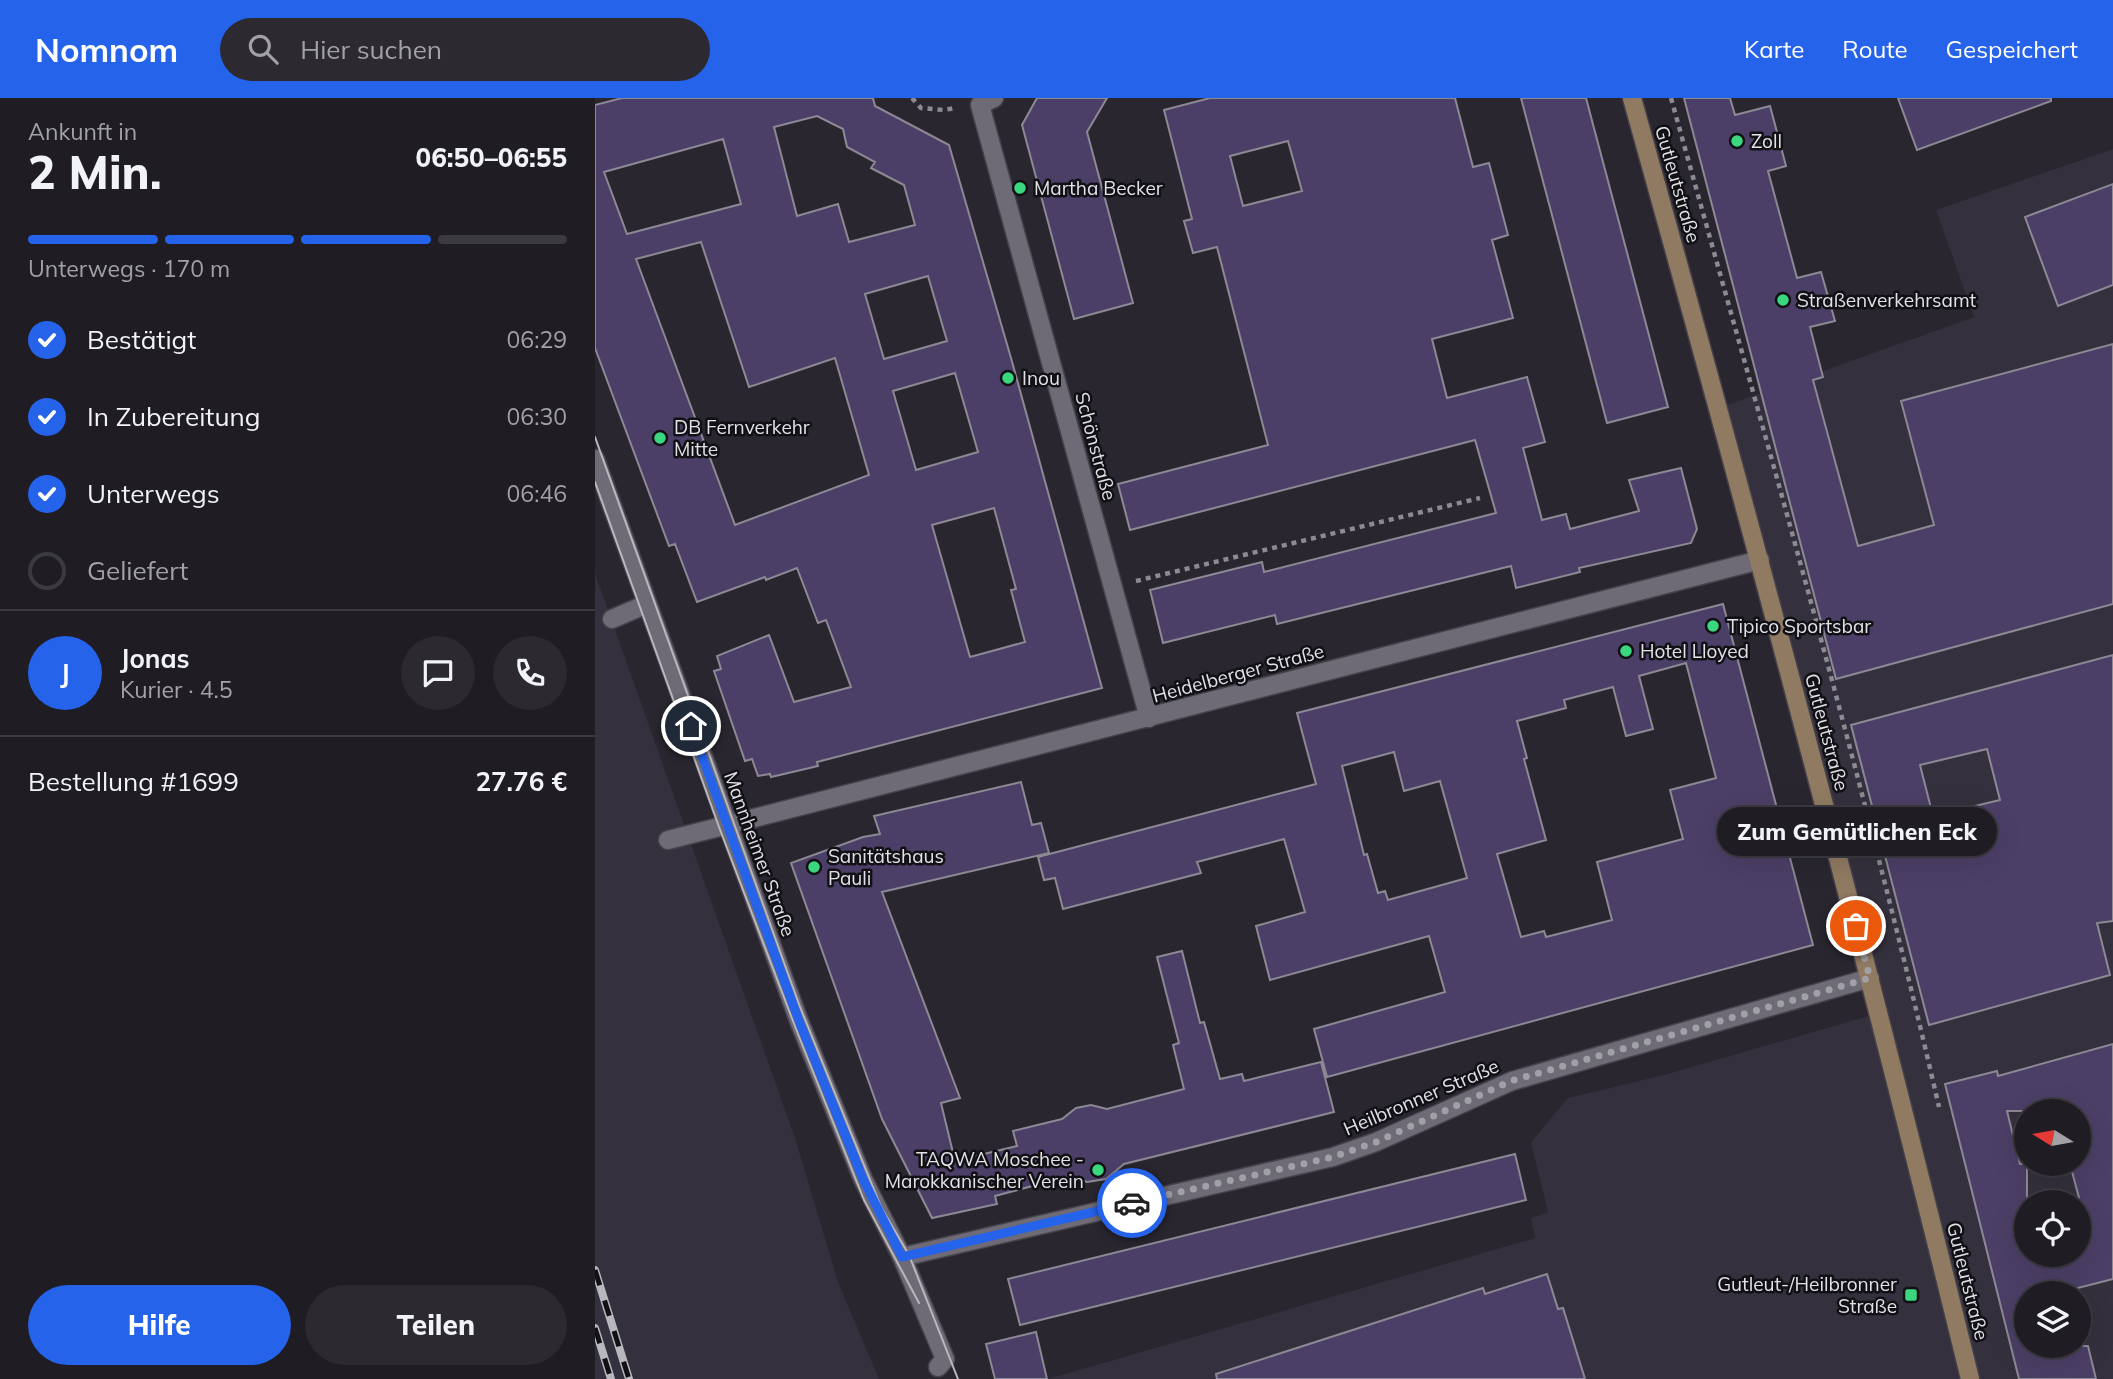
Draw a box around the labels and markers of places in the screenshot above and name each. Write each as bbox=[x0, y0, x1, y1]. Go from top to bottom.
place label: Zoll bbox=[1751, 129, 1782, 153]
marker: Zoll bbox=[1729, 133, 1745, 149]
place label: Martha Becker bbox=[1034, 176, 1163, 200]
marker: Martha Becker bbox=[1012, 180, 1028, 196]
place label: Straßenverkehrsamt bbox=[1797, 288, 1977, 312]
marker: Straßenverkehrsamt bbox=[1775, 292, 1791, 308]
place label: Inou bbox=[1022, 366, 1060, 390]
marker: Inou bbox=[1000, 370, 1016, 386]
place label: DB Fernverkehr Mitte bbox=[674, 415, 810, 461]
marker: DB Fernverkehr Mitte bbox=[652, 430, 668, 446]
place label: Tipico Sportsbar bbox=[1727, 614, 1871, 638]
marker: Tipico Sportsbar bbox=[1705, 618, 1721, 634]
place label: Hotel Lloyed bbox=[1640, 639, 1749, 663]
marker: Hotel Lloyed bbox=[1618, 643, 1634, 659]
pin bbox=[661, 696, 721, 756]
callout: Zum Gemütlichen Eck bbox=[1716, 807, 1996, 856]
place label: Sanitätshaus Pauli bbox=[828, 844, 944, 890]
marker: Sanitätshaus Pauli bbox=[806, 859, 822, 875]
pin bbox=[1826, 896, 1886, 956]
place label: TAQWA Moschee - Marokkanischer Verein bbox=[885, 1147, 1084, 1193]
marker: TAQWA Moschee - Marokkanischer Verein bbox=[1090, 1162, 1106, 1178]
place label: Gutleut-/Heilbronner Straße bbox=[1717, 1272, 1897, 1318]
marker: Gutleut-/Heilbronner Straße bbox=[1903, 1287, 1919, 1303]

